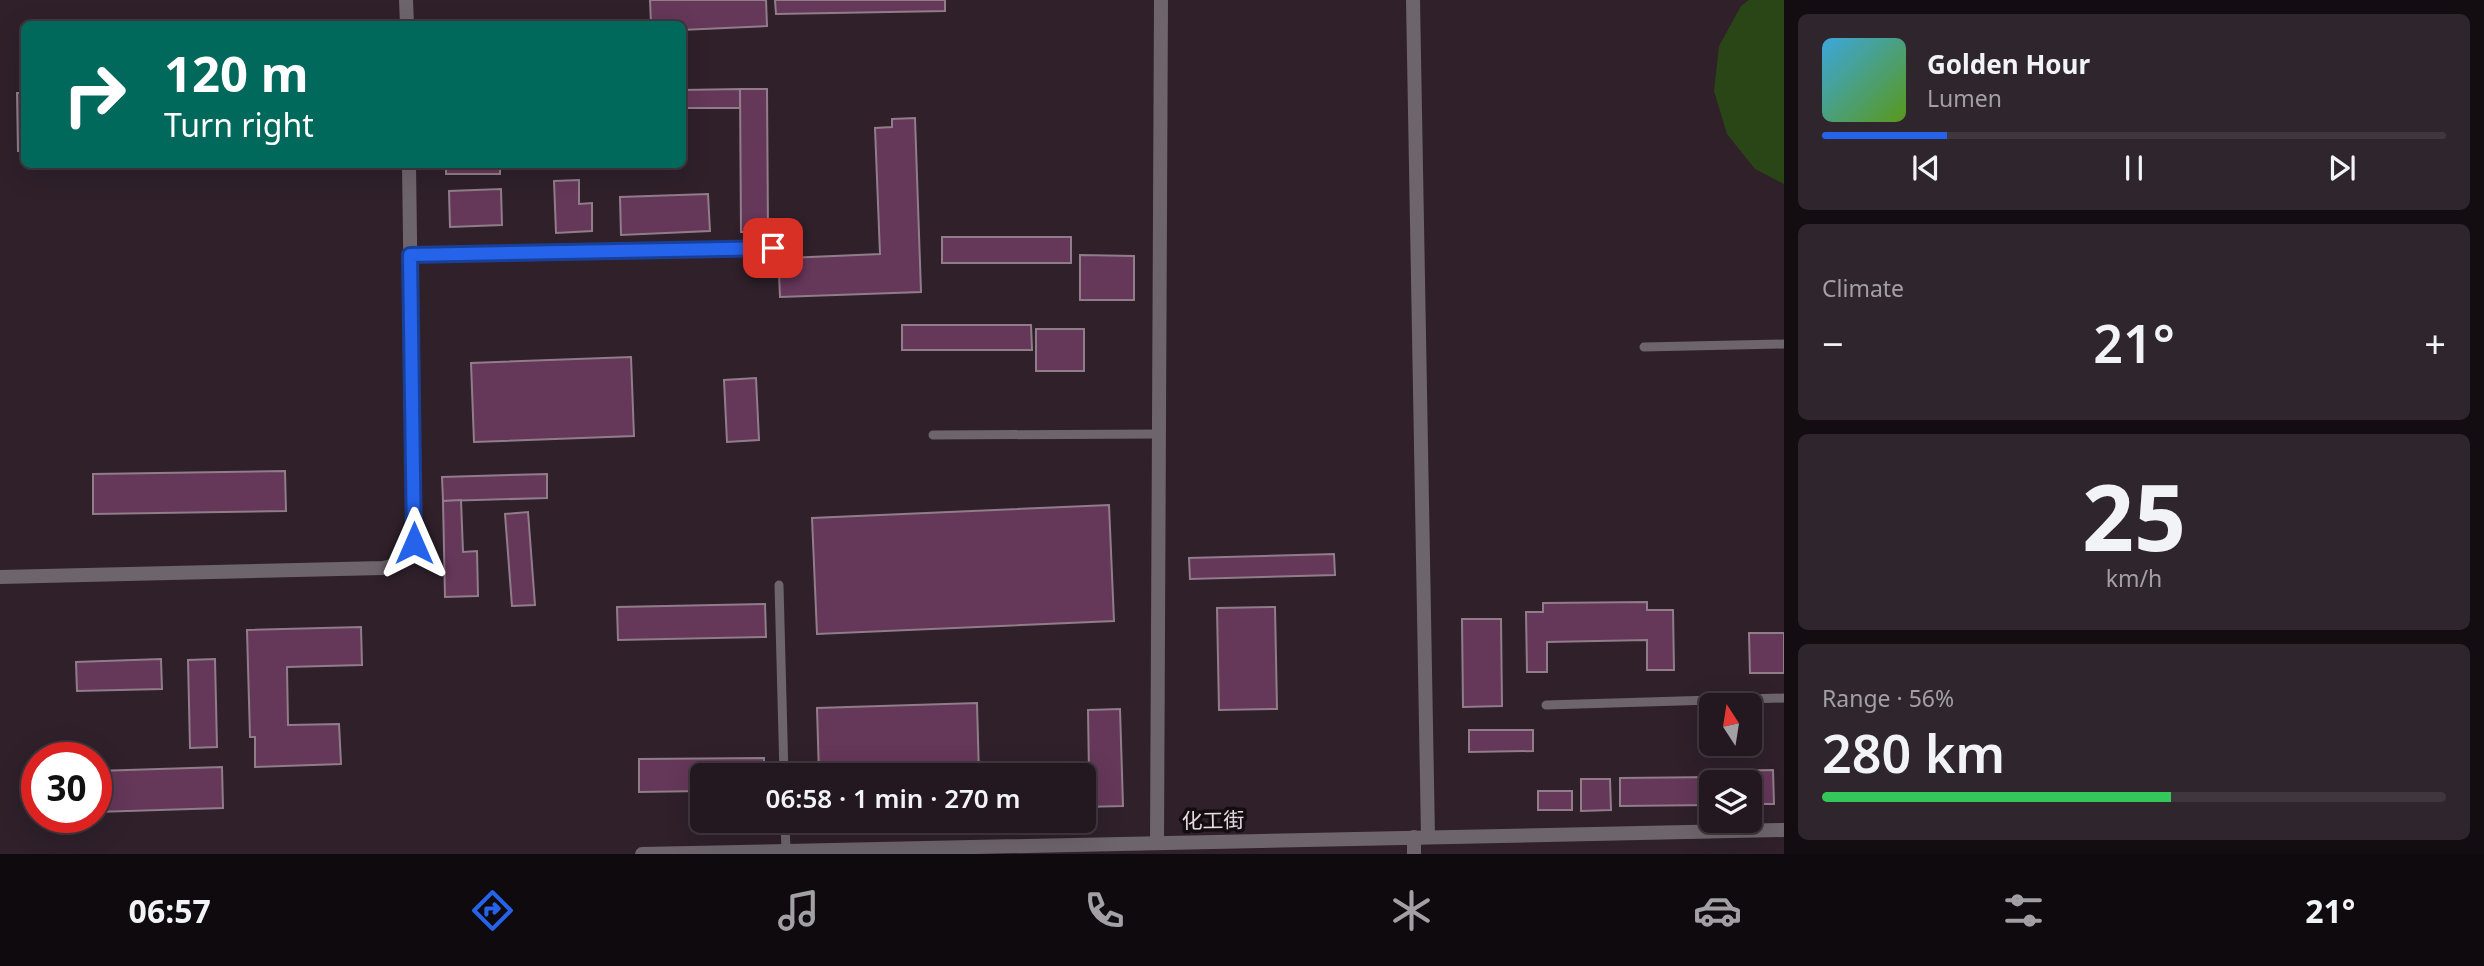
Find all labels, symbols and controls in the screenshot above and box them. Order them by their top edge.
text: 120 m [164,40,309,106]
text: Golden Hour [1927,46,2090,82]
icon: right [49,49,140,140]
text: Lumen [1927,82,2002,114]
text: Turn right [164,103,314,146]
icon: previous [1907,149,1945,187]
icon: pause [2115,149,2153,187]
icon: next [2323,149,2361,187]
pin [743,218,803,278]
icon: arrive [754,229,792,267]
text: Climate [1822,272,1904,304]
text: 21° [2093,307,2175,378]
text: − [1822,317,1844,369]
text: + [2424,317,2446,369]
text: 25 [2082,454,2186,578]
position arrow [377,506,451,580]
text: km/h [2106,562,2162,594]
text: Range · 56% [1822,682,1954,714]
north arrow [1699,693,1762,756]
map controls [1699,693,1762,833]
text: 280 km [1822,717,2005,788]
speed limit sign: 30 [21,742,112,833]
button: layers [1699,770,1762,833]
text: 06:58 · 1 min · 270 m [766,780,1020,816]
street label: 化工街 [1181,805,1245,835]
icon: directions [468,886,517,935]
icon: music [774,886,823,935]
icon: phone [1080,886,1129,935]
icon: climate [1387,886,1436,935]
icon: car [1693,886,1742,935]
icon: filters [1999,886,2048,935]
text: 06:57 [129,889,211,932]
text: 21° [2305,889,2355,932]

